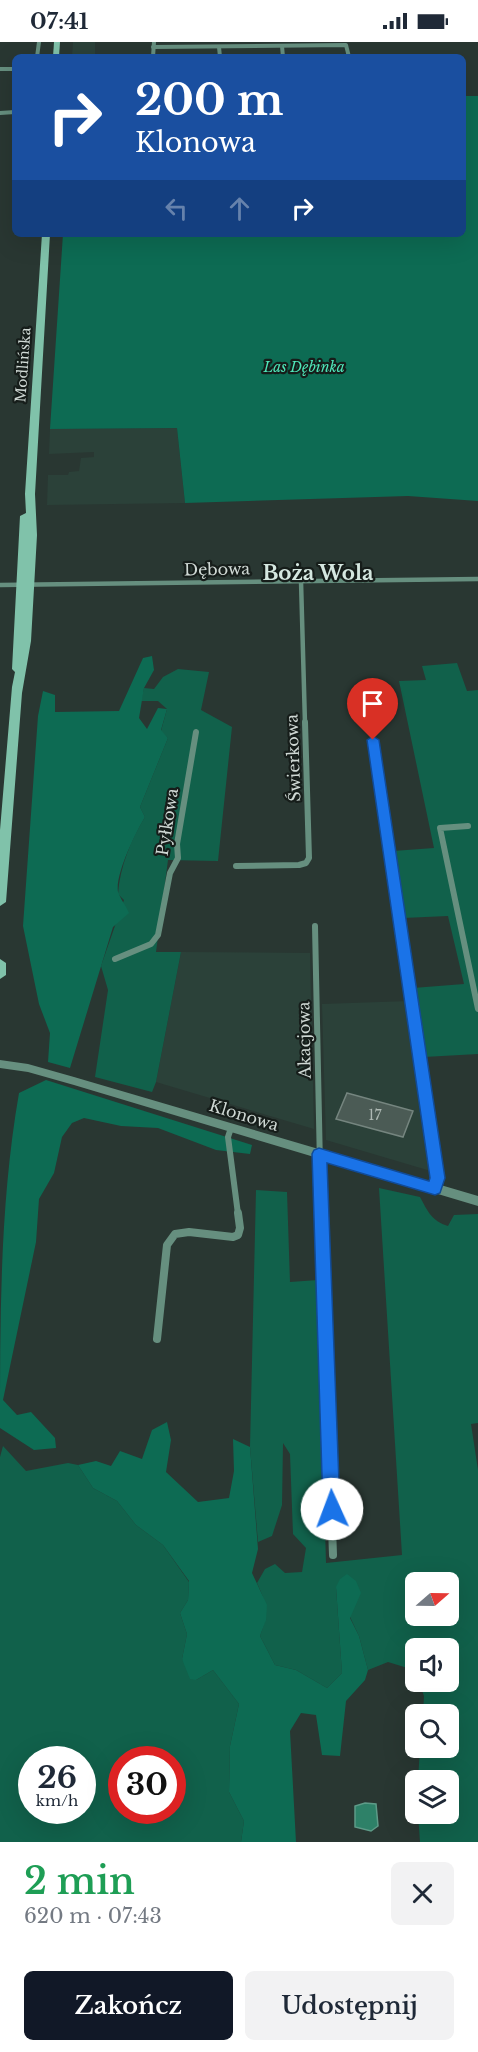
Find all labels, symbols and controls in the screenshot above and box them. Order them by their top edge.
text: 07:41 [30,8,88,35]
text: 200 m [135,74,283,126]
icon: right [36,78,114,156]
text: Klonowa [135,126,256,159]
icon: left [160,192,193,225]
icon: ahead [223,192,256,225]
icon: right [286,192,319,225]
street label: Modlińska [11,327,35,403]
park label: Las Dębinka [262,358,345,376]
street label: Dębowa [184,558,250,580]
district label: Boża Wola [262,561,374,585]
pin [347,678,398,740]
icon: arrive [356,687,389,720]
street label: Świerkowa [281,714,305,802]
street label: Pyłkowa [152,787,182,857]
street label: Akacjowa [293,1001,315,1080]
street label: Klonowa [207,1095,281,1135]
house number: 17 [368,1106,383,1124]
position arrow [300,1477,364,1541]
north arrow [405,1572,459,1626]
map controls [405,1572,459,1824]
button: sound [405,1638,459,1692]
button: search [405,1704,459,1758]
speed limit sign: 30 [108,1746,186,1824]
text: 26 [37,1759,77,1796]
button: layers [405,1770,459,1824]
text: km/h [36,1791,78,1810]
text: 2 min [24,1859,135,1904]
button: close [391,1862,454,1925]
text: 620 m · 07:43 [24,1904,162,1928]
button: Zakończ [24,1971,233,2040]
button: Udostępnij [245,1971,454,2040]

